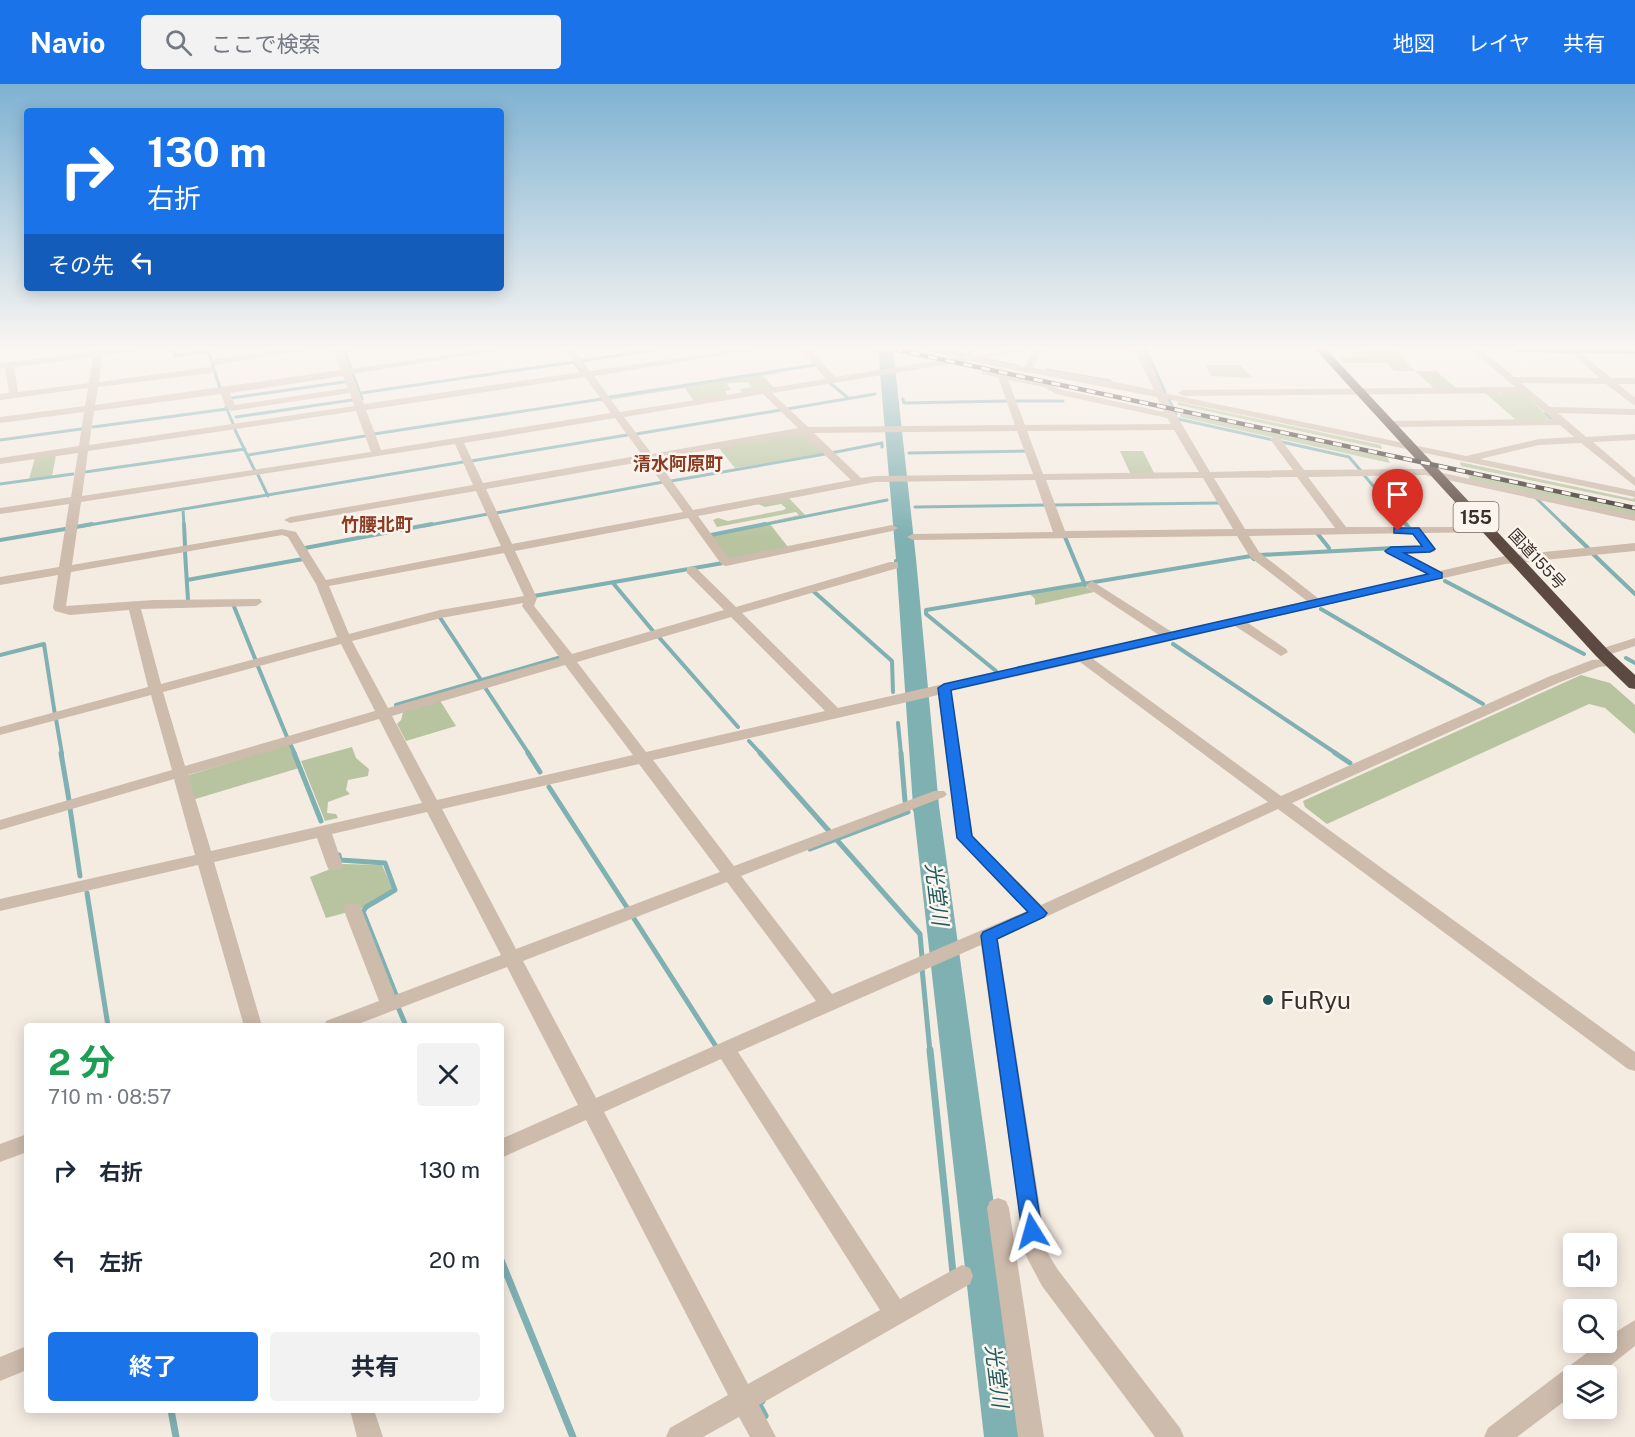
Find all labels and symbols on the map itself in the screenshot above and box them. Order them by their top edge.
district label: 清水阿原町 [633,453,723,474]
pin [1372,469,1423,531]
road number: 155 [1454,502,1498,532]
district label: 竹腰北町 [341,514,413,535]
street label: 国道155号 [1504,525,1570,593]
water label: 光堂川 [921,861,953,929]
place label: FuRyu [1280,986,1351,1014]
marker: FuRyu [1261,993,1275,1007]
position arrow [1000,1199,1064,1263]
water label: 光堂川 [981,1343,1013,1411]

